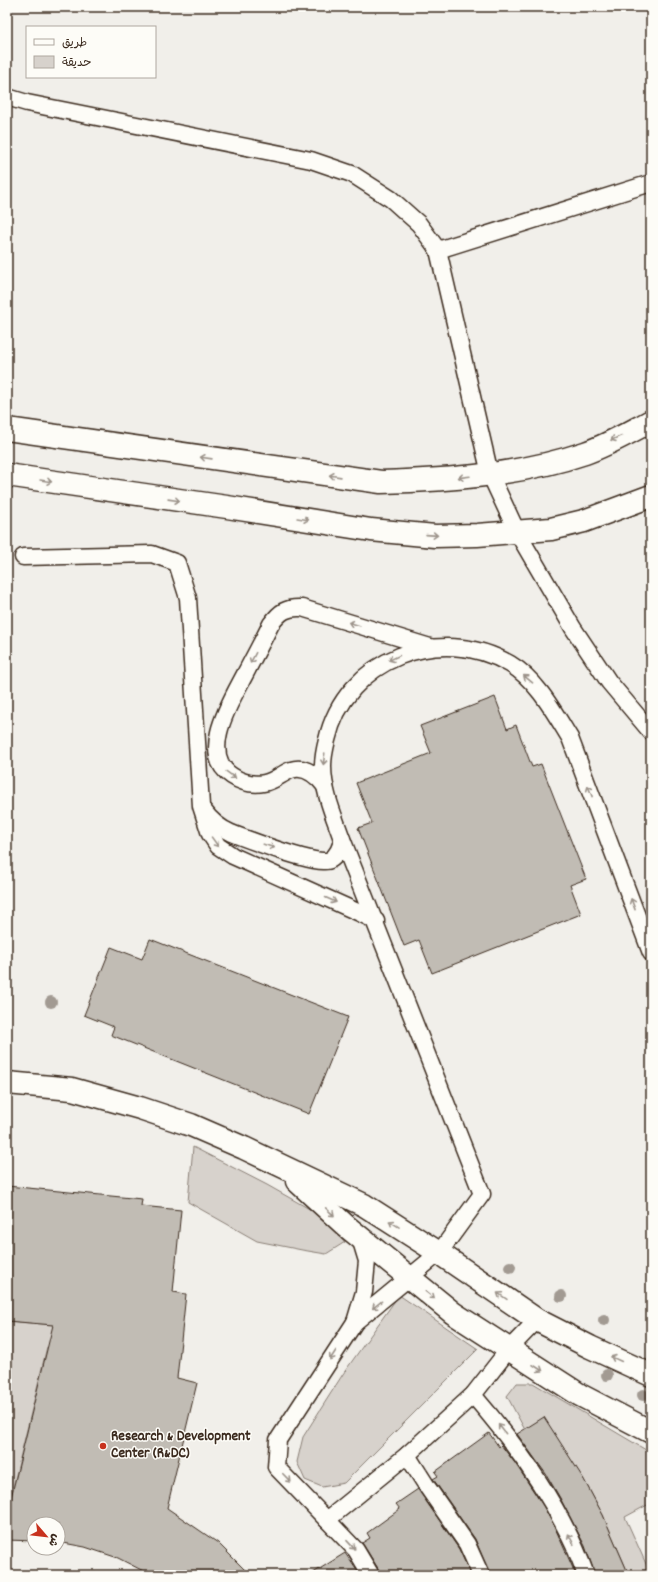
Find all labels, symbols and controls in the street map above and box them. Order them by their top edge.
legend [26,26,156,78]
text: طريق [62,35,87,52]
text: حديقة [62,55,91,72]
one-way arrow [610,435,622,442]
one-way arrow [200,454,213,462]
one-way arrow [329,472,342,480]
one-way arrow [458,473,471,481]
one-way arrow [39,477,52,485]
one-way arrow [167,496,180,503]
one-way arrow [296,515,309,523]
one-way arrow [425,532,438,539]
one-way arrow [348,620,361,627]
one-way arrow [249,652,257,664]
one-way arrow [388,655,400,662]
one-way arrow [523,674,533,683]
one-way arrow [320,753,328,766]
one-way arrow [226,771,237,779]
one-way arrow [586,786,594,798]
one-way arrow [211,836,219,847]
one-way arrow [262,843,275,850]
one-way arrow [324,897,336,904]
one-way arrow [628,898,636,910]
one-way arrow [325,1207,335,1216]
one-way arrow [389,1220,400,1228]
one-way arrow [425,1290,436,1299]
one-way arrow [497,1292,508,1300]
one-way arrow [372,1300,382,1309]
one-way arrow [329,1349,337,1361]
one-way arrow [610,1355,622,1362]
one-way arrow [532,1364,543,1372]
one-way arrow [498,1424,507,1435]
place label: Research & Development Center (R&DC) [111,1426,251,1465]
marker: Research & Development Center (R&DC) [98,1441,108,1451]
one-way arrow [282,1473,292,1483]
north arrow [26,1516,66,1556]
text: ش [43,1531,63,1549]
one-way arrow [567,1533,574,1545]
one-way arrow [347,1540,356,1551]

